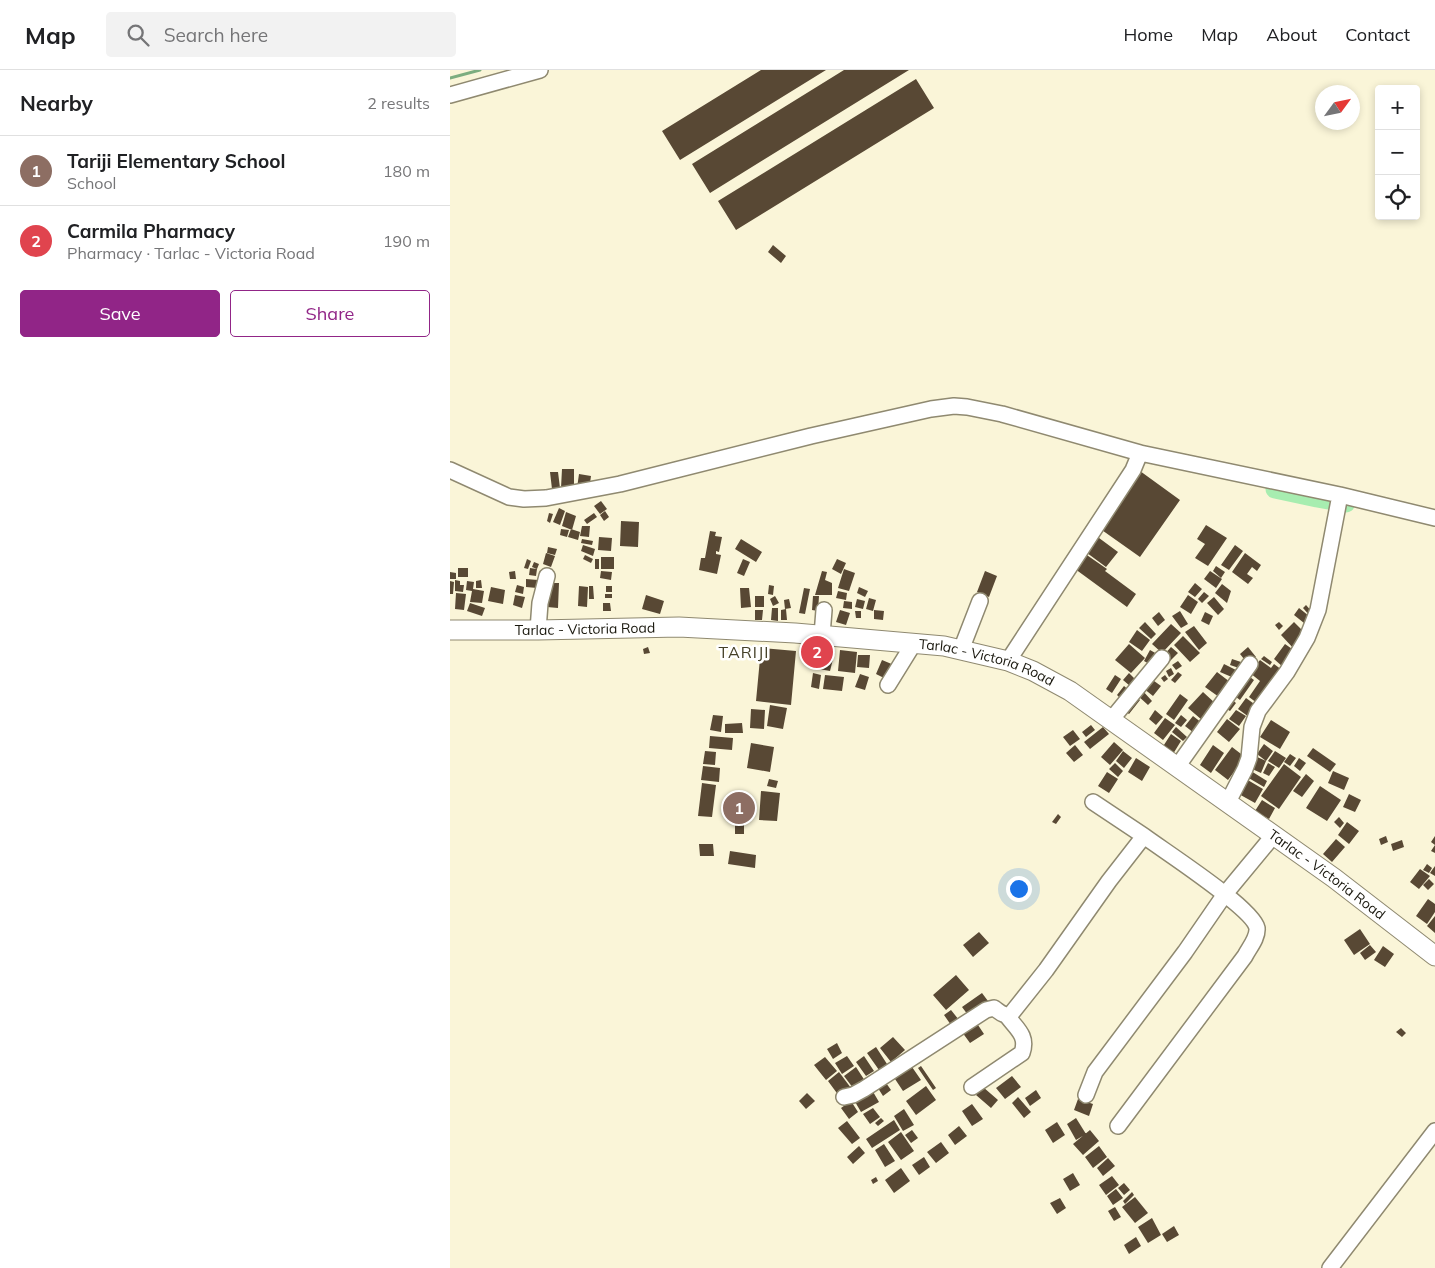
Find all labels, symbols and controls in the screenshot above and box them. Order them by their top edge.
search box [106,12,456,57]
text: Map [25,20,76,50]
icon: search [124,21,152,49]
text: Search here [164,23,268,47]
text: Home [1123,23,1173,46]
text: Map [1201,23,1238,46]
text: About [1266,23,1317,46]
text: Contact [1345,23,1410,46]
north arrow [1315,85,1360,130]
map controls [1375,85,1420,220]
button: + [1375,85,1420,130]
text: Nearby [20,90,93,116]
text: 2 results [367,93,430,113]
button: − [1375,130,1420,175]
text: Tariji Elementary School [67,149,286,173]
text: 1 [31,161,41,181]
text: 180 m [383,161,430,181]
text: School [67,173,116,193]
button: locate [1375,175,1420,220]
text: Carmila Pharmacy [67,219,235,243]
text: 2 [31,231,41,251]
text: 190 m [383,231,430,251]
text: Pharmacy · Tarlac - Victoria Road [67,243,315,263]
button: Save [20,290,220,337]
button: Share [230,290,430,337]
street label: Tarlac - Victoria Road [515,619,655,639]
pin: 2 [801,633,833,671]
street label: Tarlac - Victoria Road [918,635,1057,690]
district label: TARIJI [719,642,769,662]
pin: 1 [723,789,755,827]
street label: Tarlac - Victoria Road [1265,825,1389,923]
your location [1006,876,1032,902]

